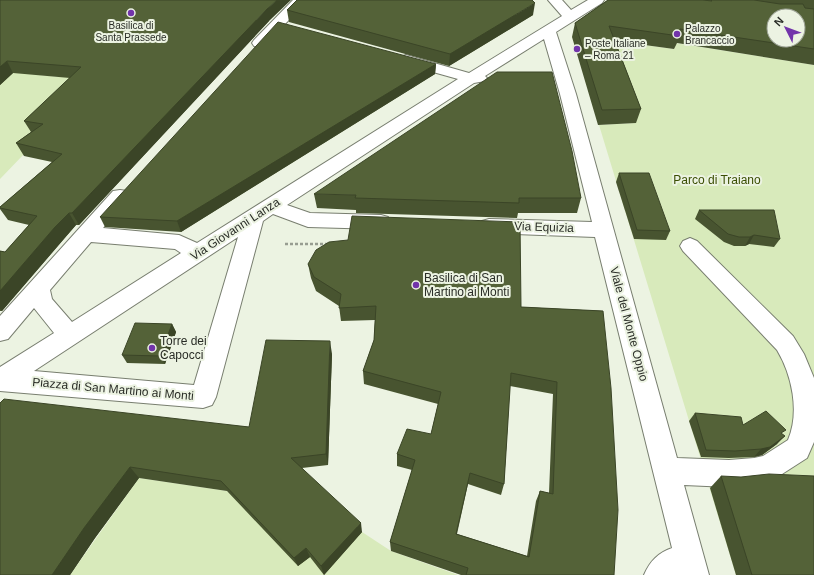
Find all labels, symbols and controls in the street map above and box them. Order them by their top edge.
marker: Basilica di Santa Prassede [126,8,136,18]
north arrow [766,8,806,48]
text: N [771,14,786,28]
place label: Basilica di Santa Prassede [95,20,167,43]
place label: Palazzo Brancaccio [685,23,735,46]
marker: Palazzo Brancaccio [672,29,682,39]
place label: Poste Italiane – Roma 21 [585,38,646,61]
marker: Poste Italiane – Roma 21 [572,44,582,54]
park label: Parco di Traiano [673,173,761,187]
street label: Via Giovanni Lanza [188,195,283,263]
street label: Via Equizia [514,219,574,235]
street label: Viale del Monte Oppio [607,265,651,383]
place label: Basilica di San Martino ai Monti [424,271,509,299]
marker: Basilica di San Martino ai Monti [411,280,421,290]
place label: Torre dei Capocci [160,334,207,362]
marker: Torre dei Capocci [147,343,157,353]
street label: Piazza di San Martino ai Monti [32,375,194,403]

